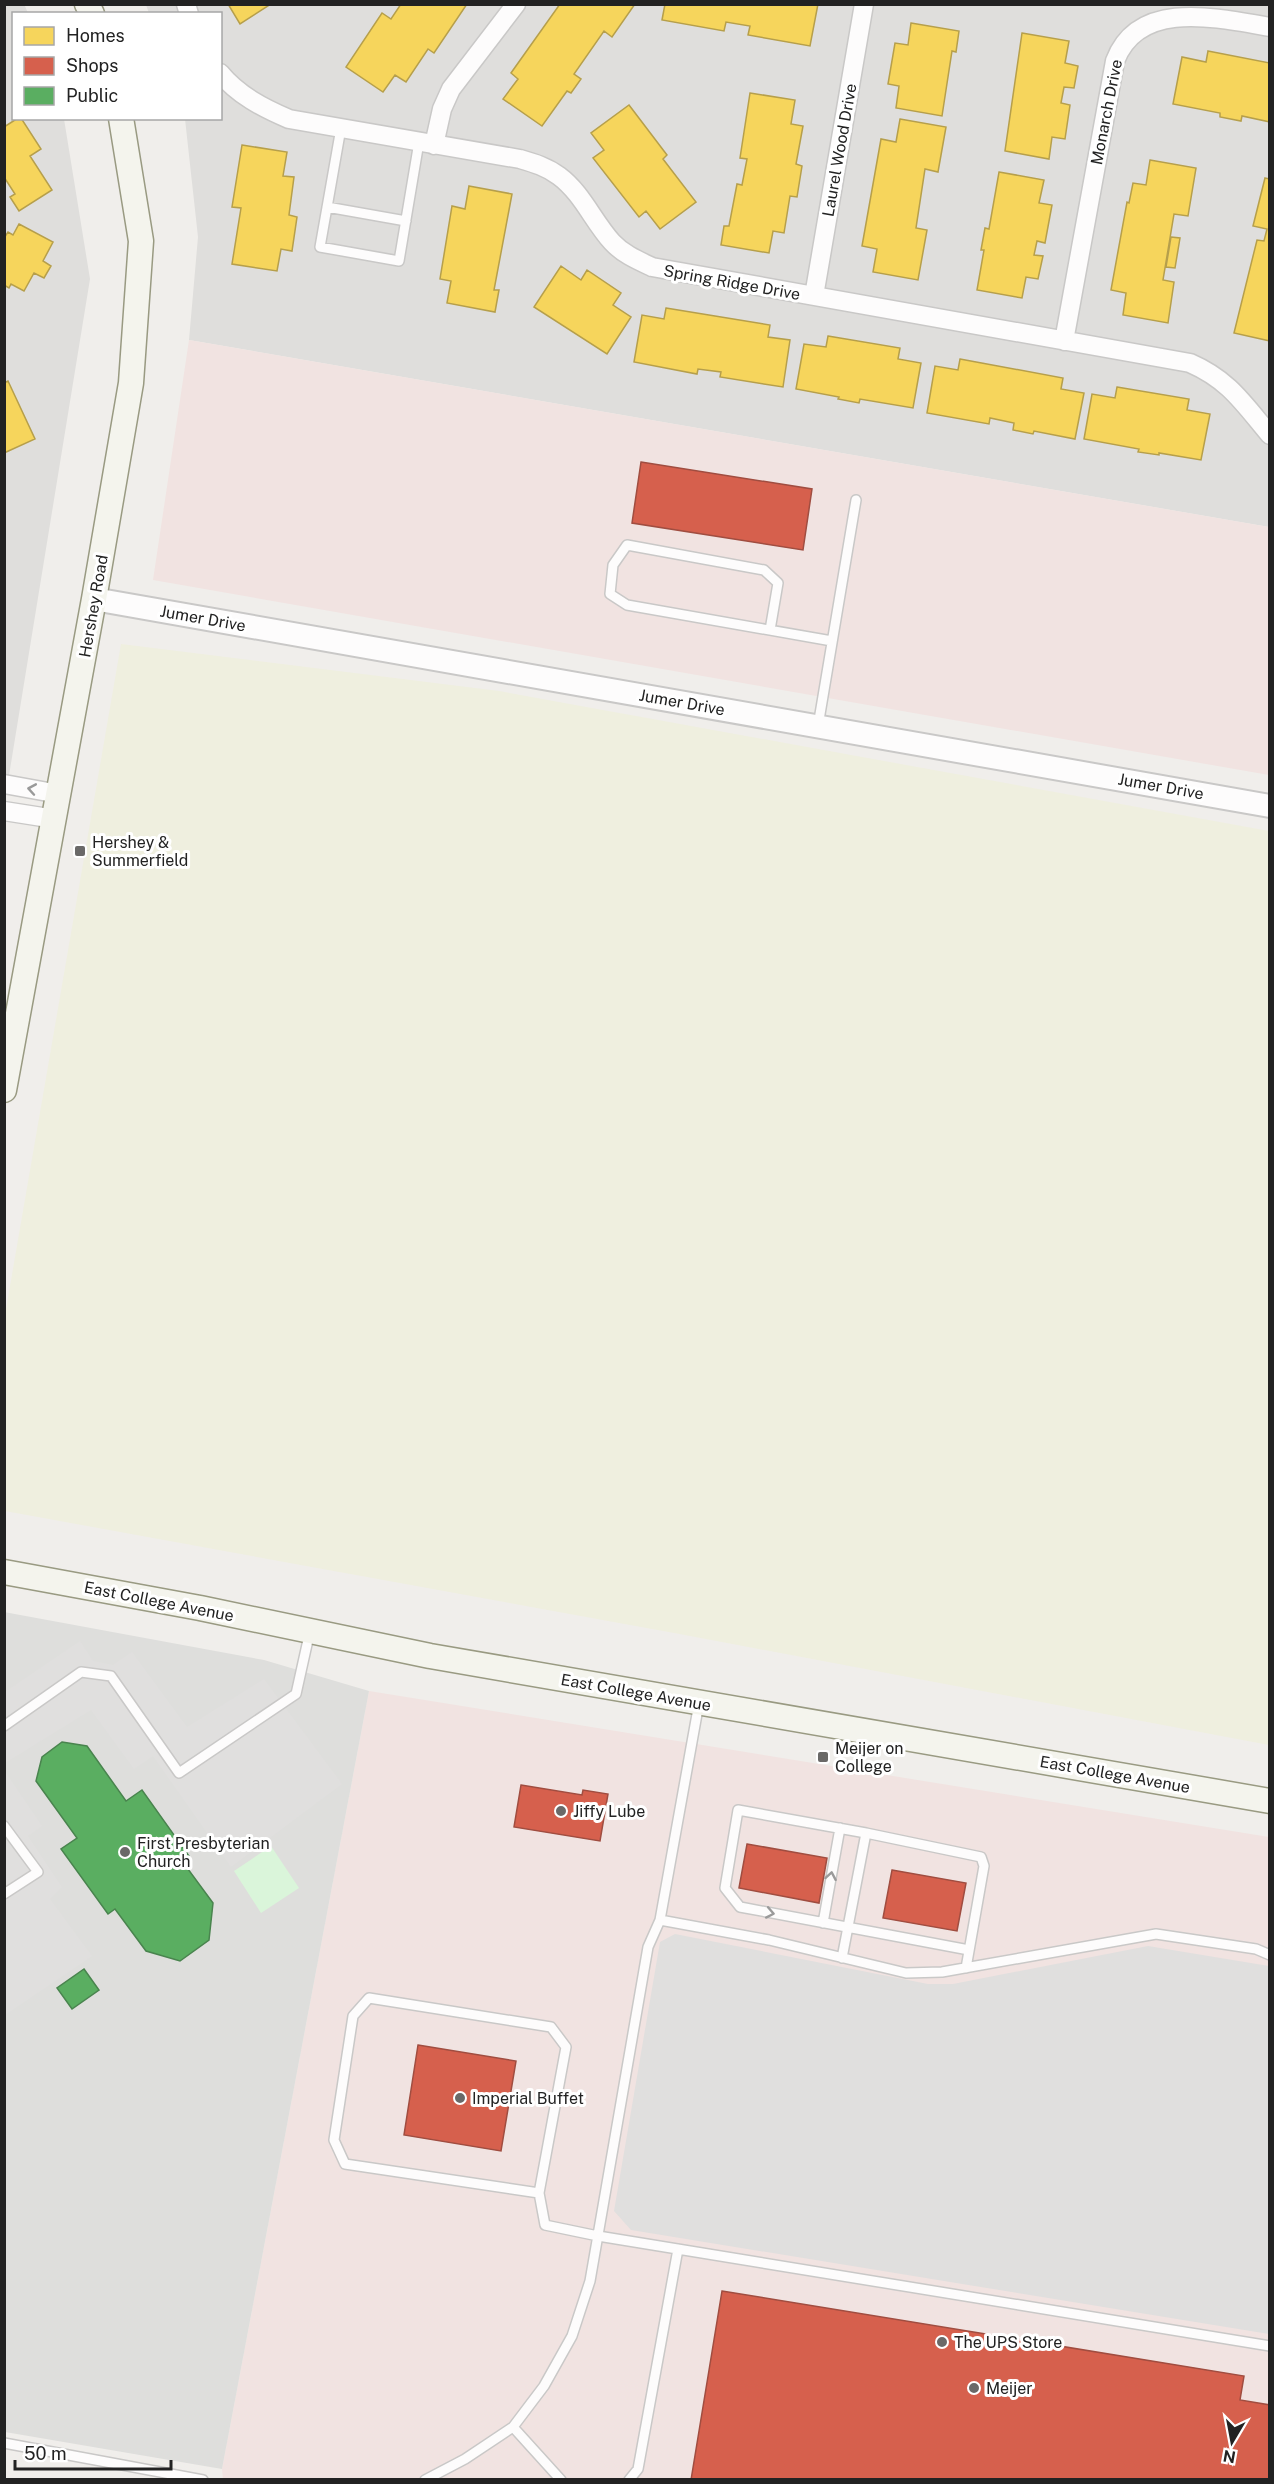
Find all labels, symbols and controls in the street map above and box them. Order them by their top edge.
legend [12,12,222,120]
text: Homes [66,25,125,46]
text: Shops [66,55,118,76]
street label: Monarch Drive [1087,58,1126,167]
street label: Laurel Wood Drive [818,82,861,218]
text: Public [66,85,118,106]
street label: Spring Ridge Drive [662,261,802,304]
street label: Hershey Road [75,553,112,659]
street label: Jumer Drive [158,602,247,635]
street label: Jumer Drive [637,686,726,719]
street label: Jumer Drive [1116,770,1205,803]
one-way arrow [27,783,37,796]
place label: Hershey & Summerfield [92,833,188,870]
marker: Hershey & Summerfield [73,844,87,858]
street label: East College Avenue [82,1578,235,1625]
street label: East College Avenue [559,1670,713,1715]
place label: Meijer on College [835,1739,904,1776]
marker: Meijer on College [816,1750,830,1764]
street label: East College Avenue [1038,1752,1192,1797]
place label: Jiffy Lube [573,1802,645,1821]
marker: Jiffy Lube [554,1804,568,1818]
place label: First Presbyterian Church [137,1834,270,1871]
marker: First Presbyterian Church [118,1845,132,1859]
one-way arrow [825,1871,837,1880]
one-way arrow [765,1906,775,1919]
place label: Imperial Buffet [472,2089,584,2108]
marker: Imperial Buffet [453,2091,467,2105]
place label: The UPS Store [954,2333,1062,2352]
marker: The UPS Store [935,2335,949,2349]
place label: Meijer [986,2379,1033,2398]
marker: Meijer [967,2381,981,2395]
north arrow [1202,2412,1262,2472]
scale bar [15,2433,171,2471]
text: 50 m [24,2443,67,2464]
text: N [1222,2446,1237,2467]

